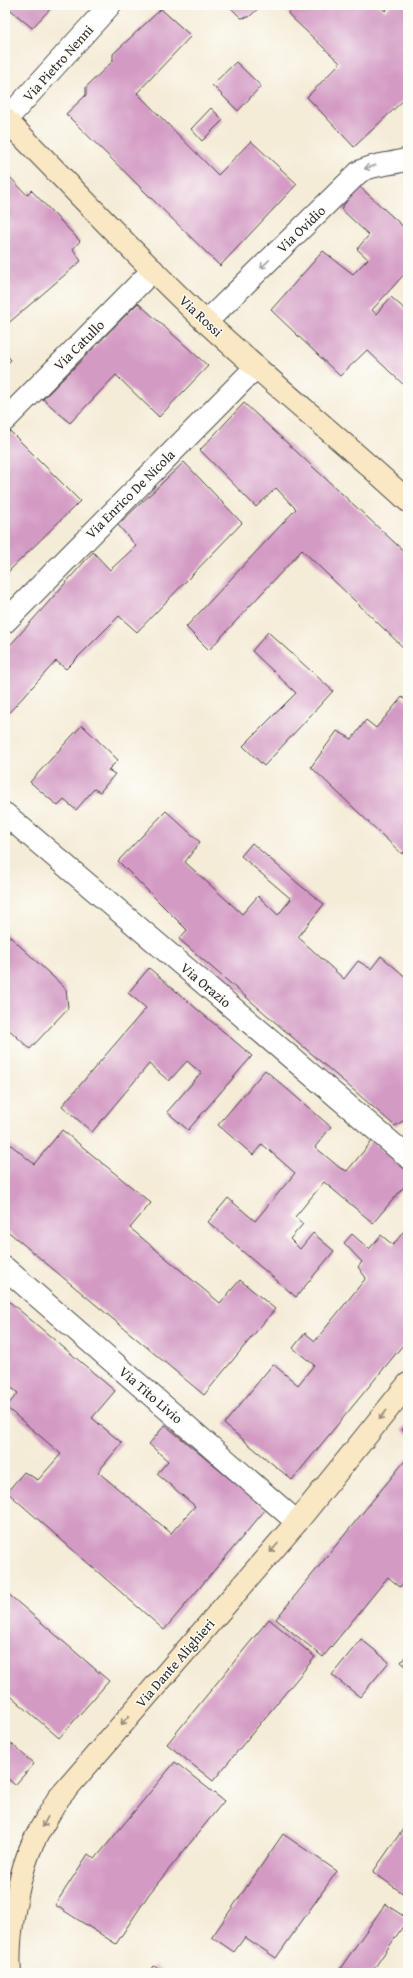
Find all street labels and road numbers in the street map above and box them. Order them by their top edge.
street label: Via Pietro Nenni [18,20,98,106]
street label: Via Ovidio [272,201,330,257]
street label: Via Rossi [175,291,227,341]
street label: Via Catullo [49,315,109,375]
street label: Via Enrico De Nicola [81,445,179,543]
street label: Via Orazio [176,958,236,1012]
street label: Via Tito Livio [115,1362,187,1428]
street label: Via Dante Alighieri [131,1614,219,1712]

